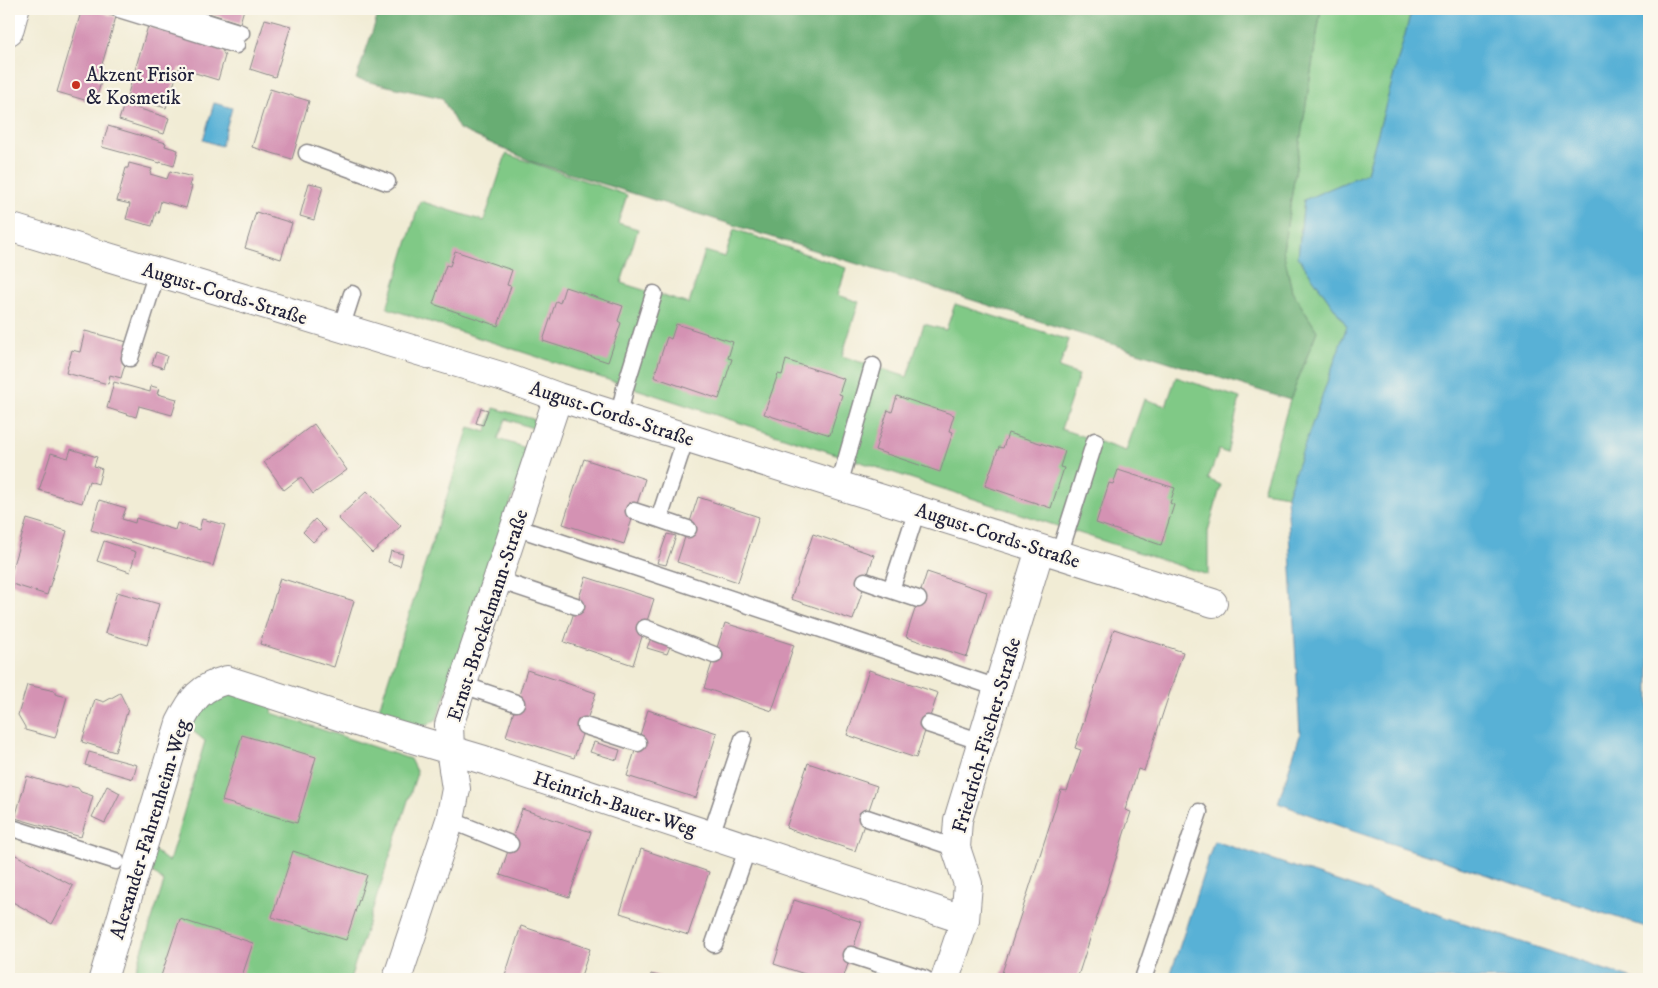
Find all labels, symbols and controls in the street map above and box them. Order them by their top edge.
place label: Akzent Frisör & Kosmetik [86,63,195,111]
marker: Akzent Frisör & Kosmetik [70,79,82,91]
street label: August-Cords-Straße [139,257,310,331]
street label: August-Cords-Straße [526,376,697,453]
street label: August-Cords-Straße [912,498,1083,575]
street label: Ernst-Brockelmann-Straße [442,506,535,725]
street label: Friedrich-Fischer-Straße [948,635,1027,836]
street label: Alexander-Fahrenheim-Weg [105,716,196,942]
street label: Heinrich-Bauer-Weg [530,766,700,843]

